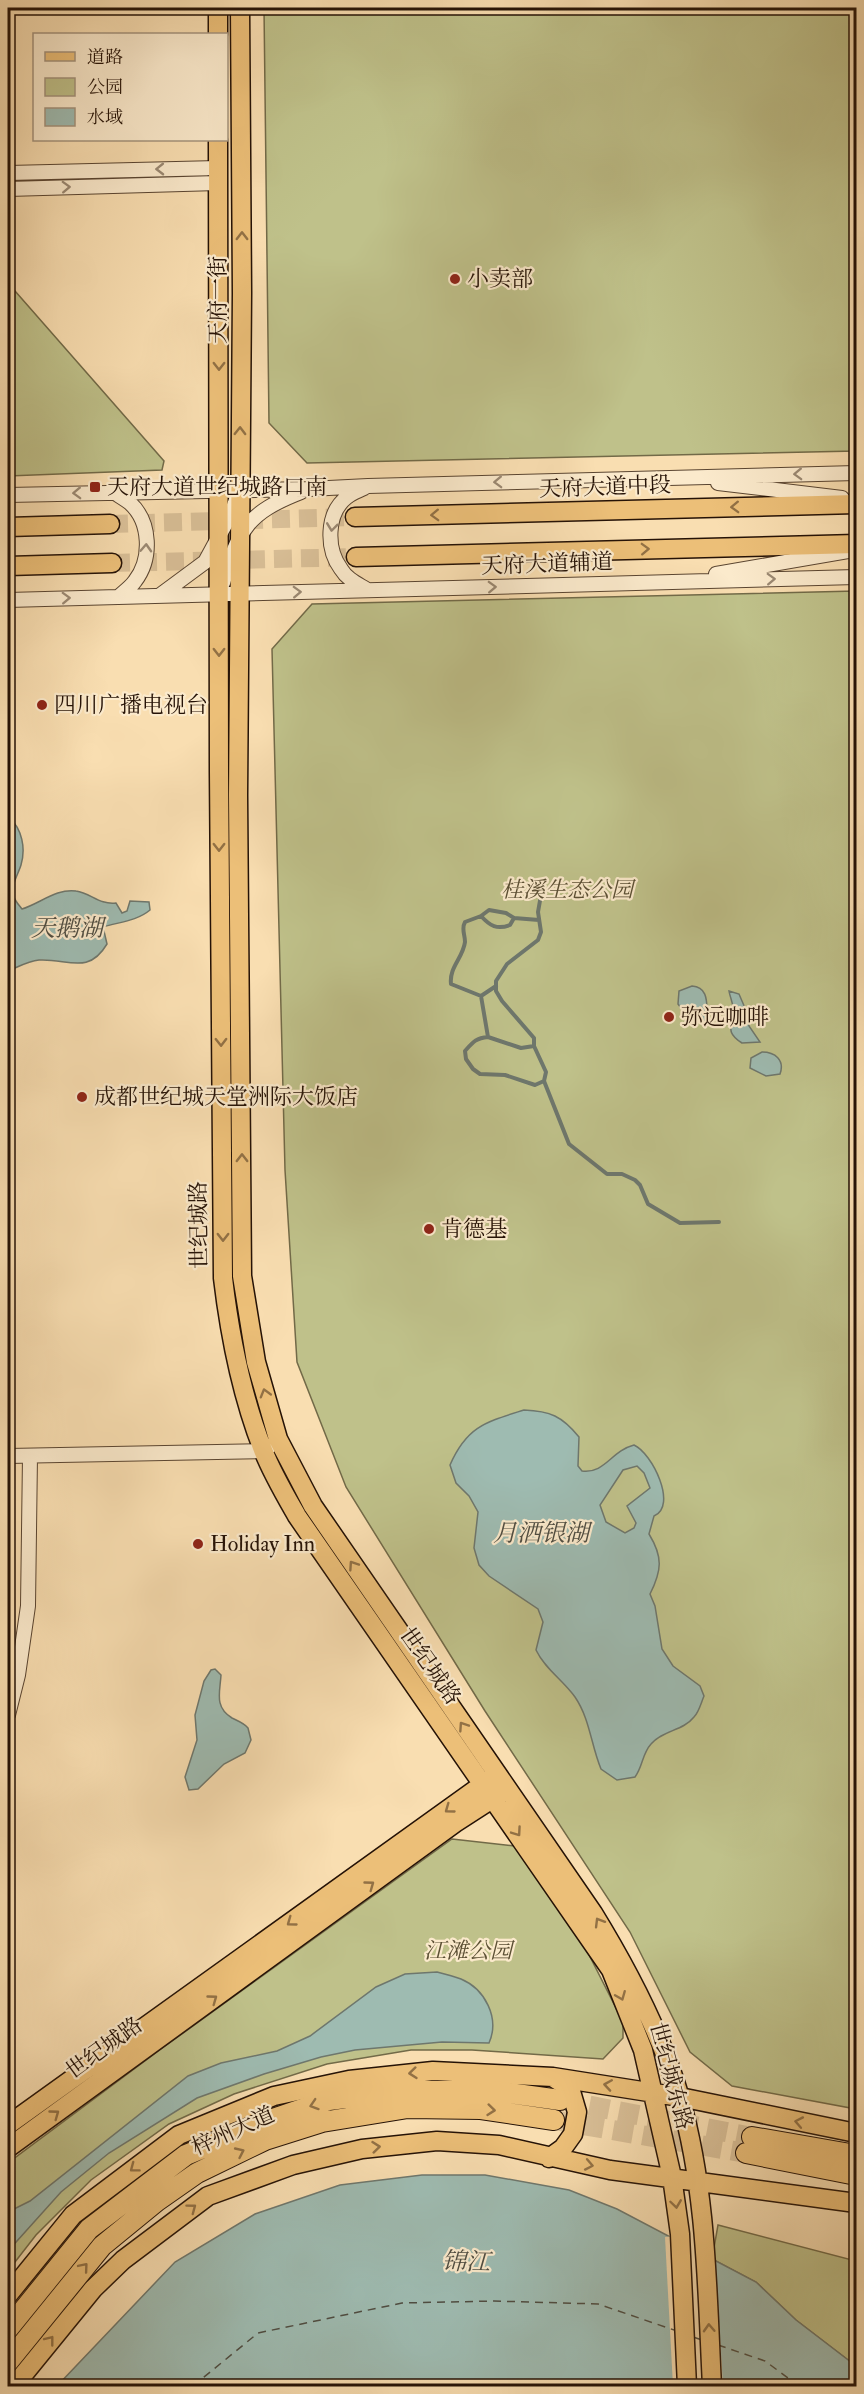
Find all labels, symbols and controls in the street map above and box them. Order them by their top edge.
legend [33,33,228,141]
text: 道路 [87,46,123,69]
text: 公园 [87,76,123,99]
text: 水域 [87,106,123,129]
one-way arrow [155,163,164,175]
one-way arrow [61,181,70,194]
one-way arrow [236,231,248,240]
street label: 天府一街 [204,256,232,344]
place label: 小卖部 [467,265,533,293]
marker: 小卖部 [448,272,462,286]
one-way arrow [213,361,225,370]
one-way arrow [234,426,247,435]
one-way arrow [794,468,803,480]
street label: 天府大道中段 [539,471,671,503]
place label: 天府大道世纪城路口南 [107,473,327,501]
one-way arrow [494,476,503,488]
marker: 天府大道世纪城路口南 [88,480,102,494]
one-way arrow [72,487,81,500]
one-way arrow [731,501,740,514]
one-way arrow [431,509,440,522]
one-way arrow [327,522,339,531]
one-way arrow [641,543,650,556]
one-way arrow [139,544,152,553]
street label: 天府大道辅道 [481,548,613,580]
one-way arrow [767,573,776,586]
one-way arrow [488,580,497,593]
one-way arrow [293,586,302,598]
one-way arrow [61,592,70,604]
one-way arrow [213,648,225,657]
place label: 四川广播电视台 [54,691,208,719]
marker: 四川广播电视台 [35,698,49,712]
one-way arrow [213,843,226,852]
park label: 桂溪生态公园 [501,876,636,904]
water label: 天鹅湖 [31,913,107,944]
place label: 弥远咖啡 [681,1003,769,1031]
marker: 弥远咖啡 [662,1010,676,1024]
one-way arrow [215,1038,227,1047]
place label: 成都世纪城天堂洲际大饭店 [94,1083,358,1111]
marker: 成都世纪城天堂洲际大饭店 [75,1090,89,1104]
one-way arrow [236,1154,248,1163]
street label: 世纪城路 [184,1181,214,1269]
place label: 肯德基 [441,1215,507,1243]
marker: 肯德基 [422,1222,436,1236]
one-way arrow [217,1233,229,1242]
one-way arrow [260,1388,272,1399]
water label: 月洒银湖 [493,1518,593,1549]
place label: Holiday Inn [210,1530,315,1558]
marker: Holiday Inn [191,1537,205,1551]
one-way arrow [349,1561,360,1572]
street label: 世纪城路 [393,1622,467,1710]
one-way arrow [459,1722,470,1733]
one-way arrow [445,1801,456,1812]
one-way arrow [510,1825,521,1836]
one-way arrow [364,1881,375,1892]
one-way arrow [286,1915,297,1926]
one-way arrow [595,1918,606,1928]
park label: 江滩公园 [424,1937,515,1965]
one-way arrow [614,1990,626,2001]
one-way arrow [206,1996,217,2007]
street label: 世纪城路 [60,2011,148,2085]
street label: 世纪城东路 [643,2019,699,2133]
one-way arrow [409,2066,418,2079]
one-way arrow [603,2080,612,2092]
one-way arrow [309,2098,320,2111]
street label: 梓州大道 [187,2100,279,2162]
one-way arrow [486,2104,495,2116]
one-way arrow [48,2110,59,2121]
one-way arrow [794,2116,804,2129]
one-way arrow [371,2141,380,2154]
one-way arrow [233,2148,244,2160]
one-way arrow [584,2158,594,2171]
one-way arrow [130,2161,141,2172]
one-way arrow [669,2200,681,2209]
one-way arrow [186,2205,197,2216]
water label: 锦江 [441,2246,494,2278]
one-way arrow [77,2263,88,2274]
one-way arrow [703,2324,716,2333]
one-way arrow [42,2336,53,2347]

